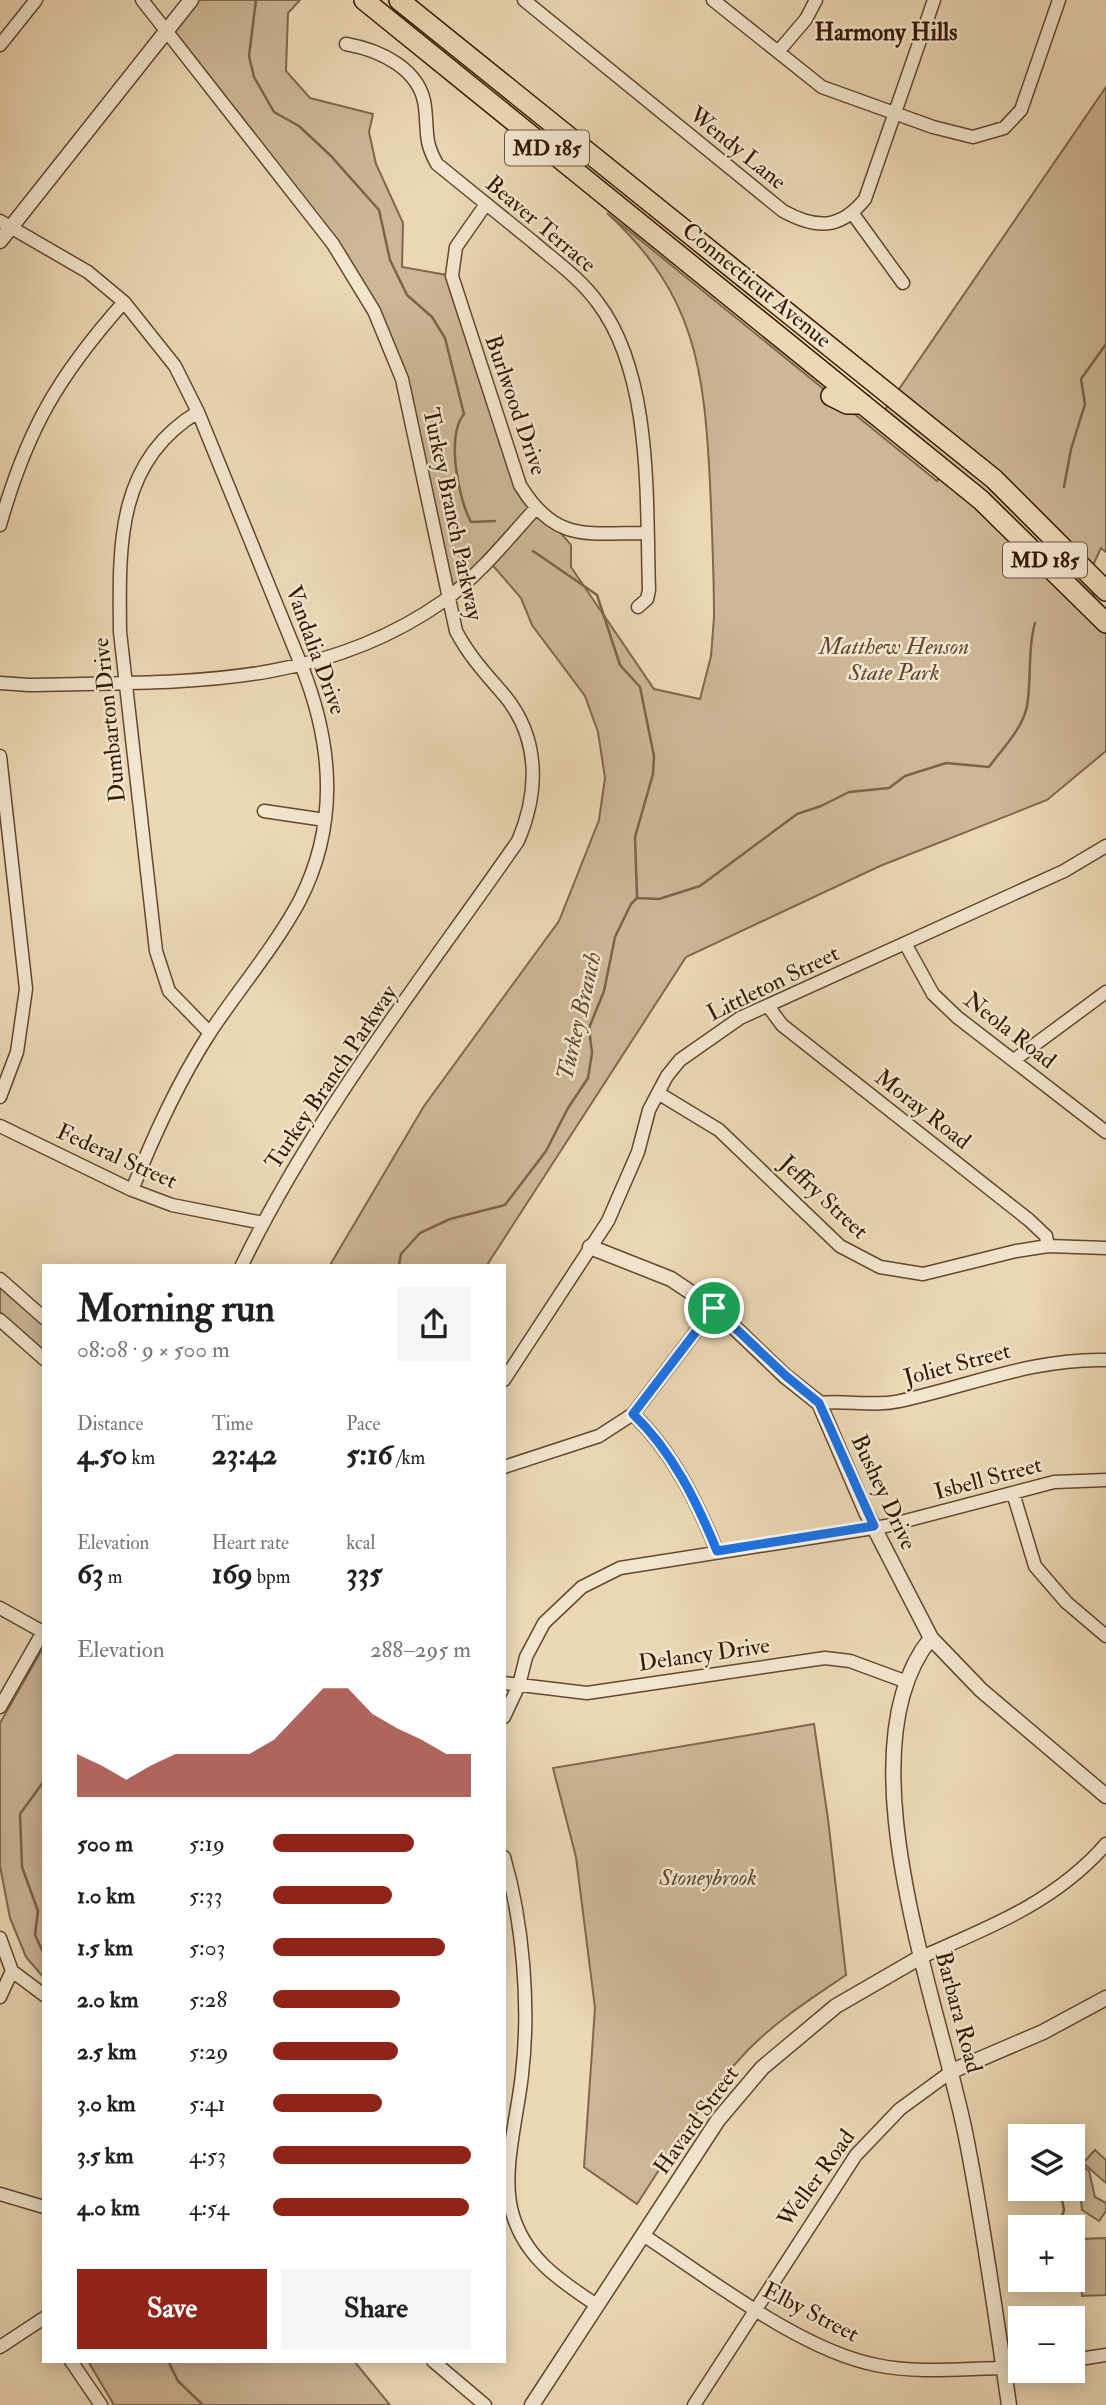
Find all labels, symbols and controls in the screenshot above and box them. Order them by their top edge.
district label: Harmony Hills [815,17,957,48]
street label: Wendy Lane [683,99,793,196]
road number: MD 185 [505,130,589,166]
street label: Beaver Terrace [480,169,603,279]
street label: Connecticut Avenue [676,216,838,354]
street label: Burlwood Drive [478,331,554,479]
street label: Turkey Branch Parkway [416,405,490,624]
road number: MD 185 [1003,542,1087,578]
street label: Vandalia Drive [279,581,353,719]
park label: Matthew Henson State Park [817,632,969,687]
street label: Dumbarton Drive [86,636,132,804]
street label: Littleton Street [702,939,844,1027]
water label: Turkey Branch [549,949,609,1083]
street label: Turkey Branch Parkway [258,978,404,1175]
street label: Neola Road [958,985,1062,1075]
street label: Moray Road [869,1063,977,1155]
street label: Federal Street [52,1117,182,1195]
street label: Jeffry Street [773,1148,874,1245]
pin [684,1278,744,1338]
text: Morning run [77,1285,275,1333]
button: share [397,1287,471,1361]
icon: arrive [695,1289,733,1327]
text: 08:08 · 9 × 500 m [77,1335,230,1364]
street label: Joliet Street [900,1336,1013,1392]
text: Distance [77,1412,143,1436]
text: Time [212,1412,253,1436]
text: Pace [346,1412,380,1436]
street label: Bushey Drive [845,1430,924,1555]
text: 4.50 [77,1436,127,1473]
text: 23:42 [212,1436,277,1473]
text: 5:16 [346,1436,393,1473]
text: km [127,1446,155,1470]
text: /km [393,1446,425,1470]
street label: Isbell Street [931,1450,1045,1506]
text: Elevation [77,1531,149,1555]
text: Heart rate [212,1531,289,1555]
text: kcal [346,1531,375,1555]
text: 63 [77,1555,104,1592]
text: 169 [212,1555,253,1592]
text: 335 [346,1555,383,1592]
text: m [104,1565,122,1589]
text: bpm [253,1565,290,1589]
street label: Delancy Drive [636,1630,772,1678]
text: Elevation [77,1635,165,1664]
text: 288–295 m [370,1635,471,1664]
text: 500 m [77,1829,133,1858]
text: 5:19 [189,1829,225,1858]
park label: Stoneybrook [658,1863,757,1892]
text: 1.0 km [77,1881,135,1910]
text: 5:33 [189,1881,222,1910]
text: 1.5 km [77,1933,133,1962]
text: 5:03 [189,1933,225,1962]
street label: Barbara Road [929,1948,989,2076]
text: 2.0 km [77,1985,139,2014]
text: 5:28 [189,1985,227,2014]
text: 2.5 km [77,2037,137,2066]
text: 5:29 [189,2037,228,2066]
street label: Havard Street [647,2060,745,2180]
text: 3.0 km [77,2089,136,2118]
text: 5:41 [189,2089,225,2118]
street label: Weller Road [770,2123,861,2233]
map controls [1008,2124,1085,2383]
button: layers [1008,2124,1085,2201]
text: 3.5 km [77,2141,134,2170]
text: 4:53 [189,2141,226,2170]
text: 4.0 km [77,2193,140,2222]
text: 4:54 [189,2193,229,2222]
button: + [1008,2215,1085,2292]
button: Save [77,2269,267,2349]
button: Share [281,2269,471,2349]
street label: Elby Street [758,2275,864,2349]
button: − [1008,2306,1085,2383]

